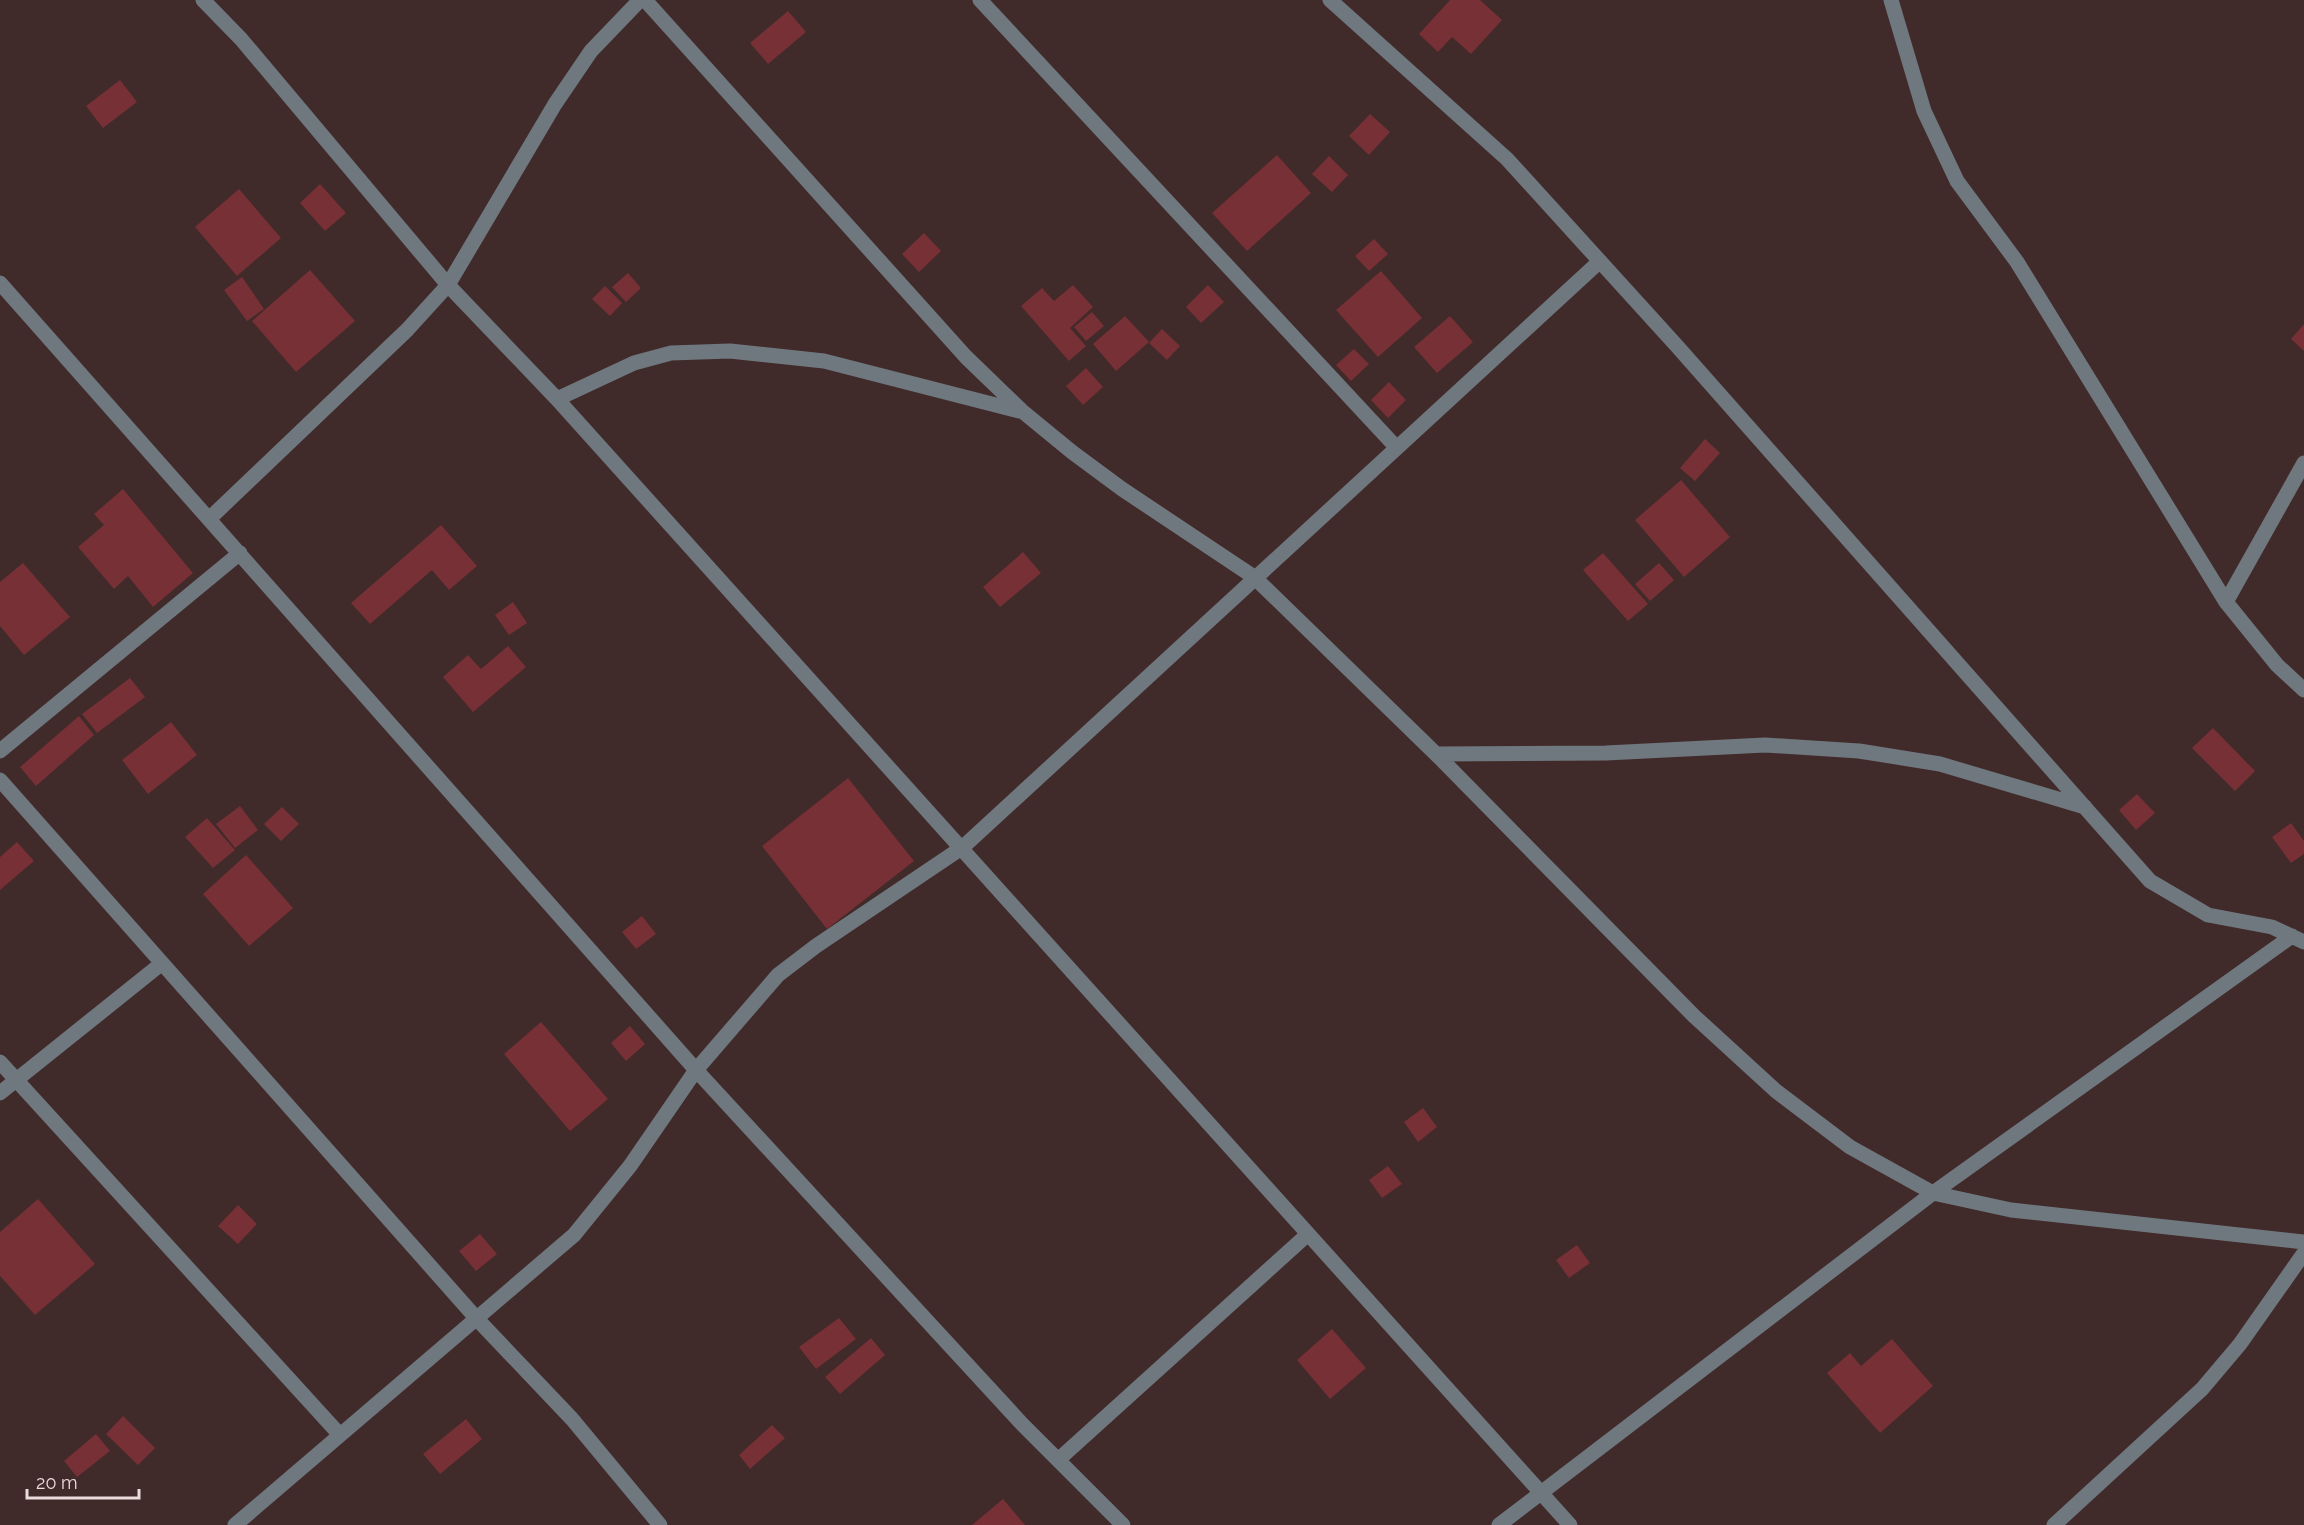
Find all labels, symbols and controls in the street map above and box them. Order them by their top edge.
scale bar [27,1462,140,1500]
text: 20 m [36,1472,78,1493]

